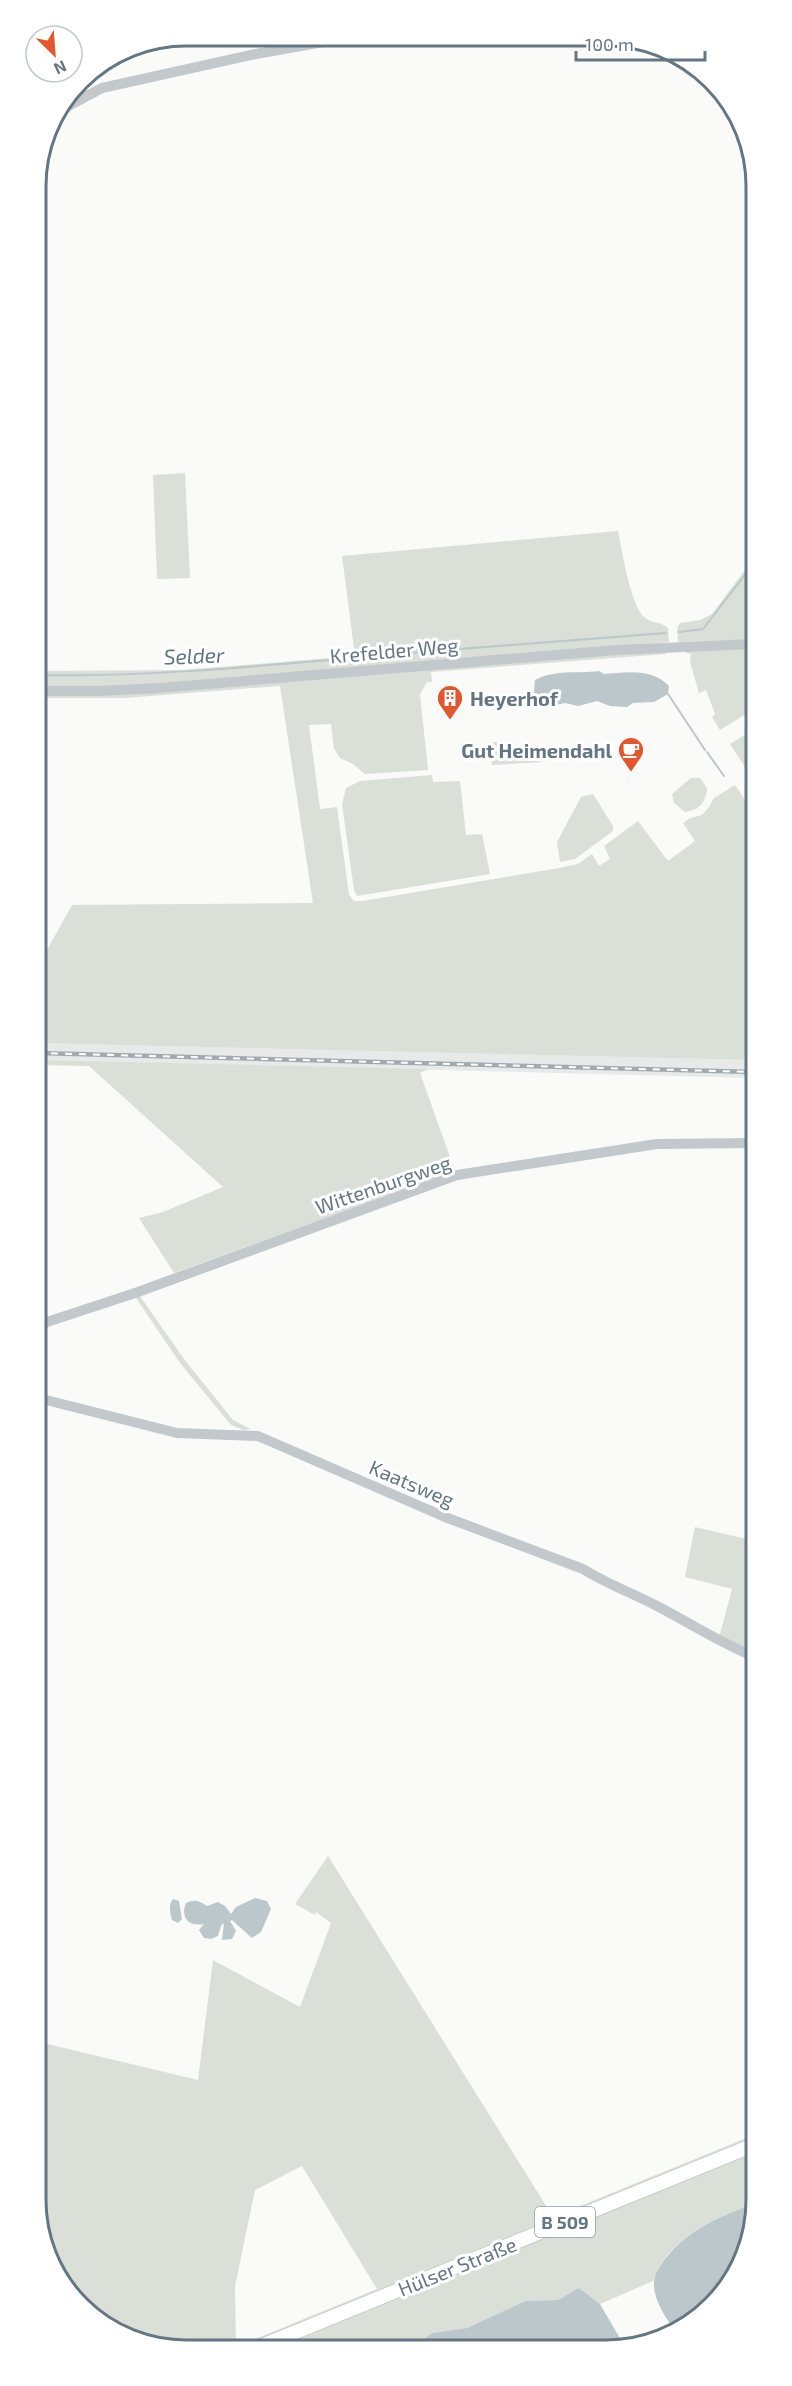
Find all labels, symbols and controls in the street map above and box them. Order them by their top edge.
north arrow [24,24,84,84]
scale bar [576,24,705,62]
text: 100 m [585,33,634,55]
text: N [51,57,70,79]
street label: Krefelder Weg [329,632,459,668]
water label: Selder [163,641,225,669]
building icon: Heyerhof [435,683,465,721]
place label: Heyerhof [470,686,559,711]
cafe icon: Gut Heimendahl [616,735,646,773]
place label: Gut Heimendahl [461,738,612,762]
street label: Wittenburgweg [312,1150,454,1218]
street label: Kaatsweg [366,1454,458,1512]
road number: B 509 [535,2207,595,2237]
street label: Hülser Straße [394,2231,520,2301]

